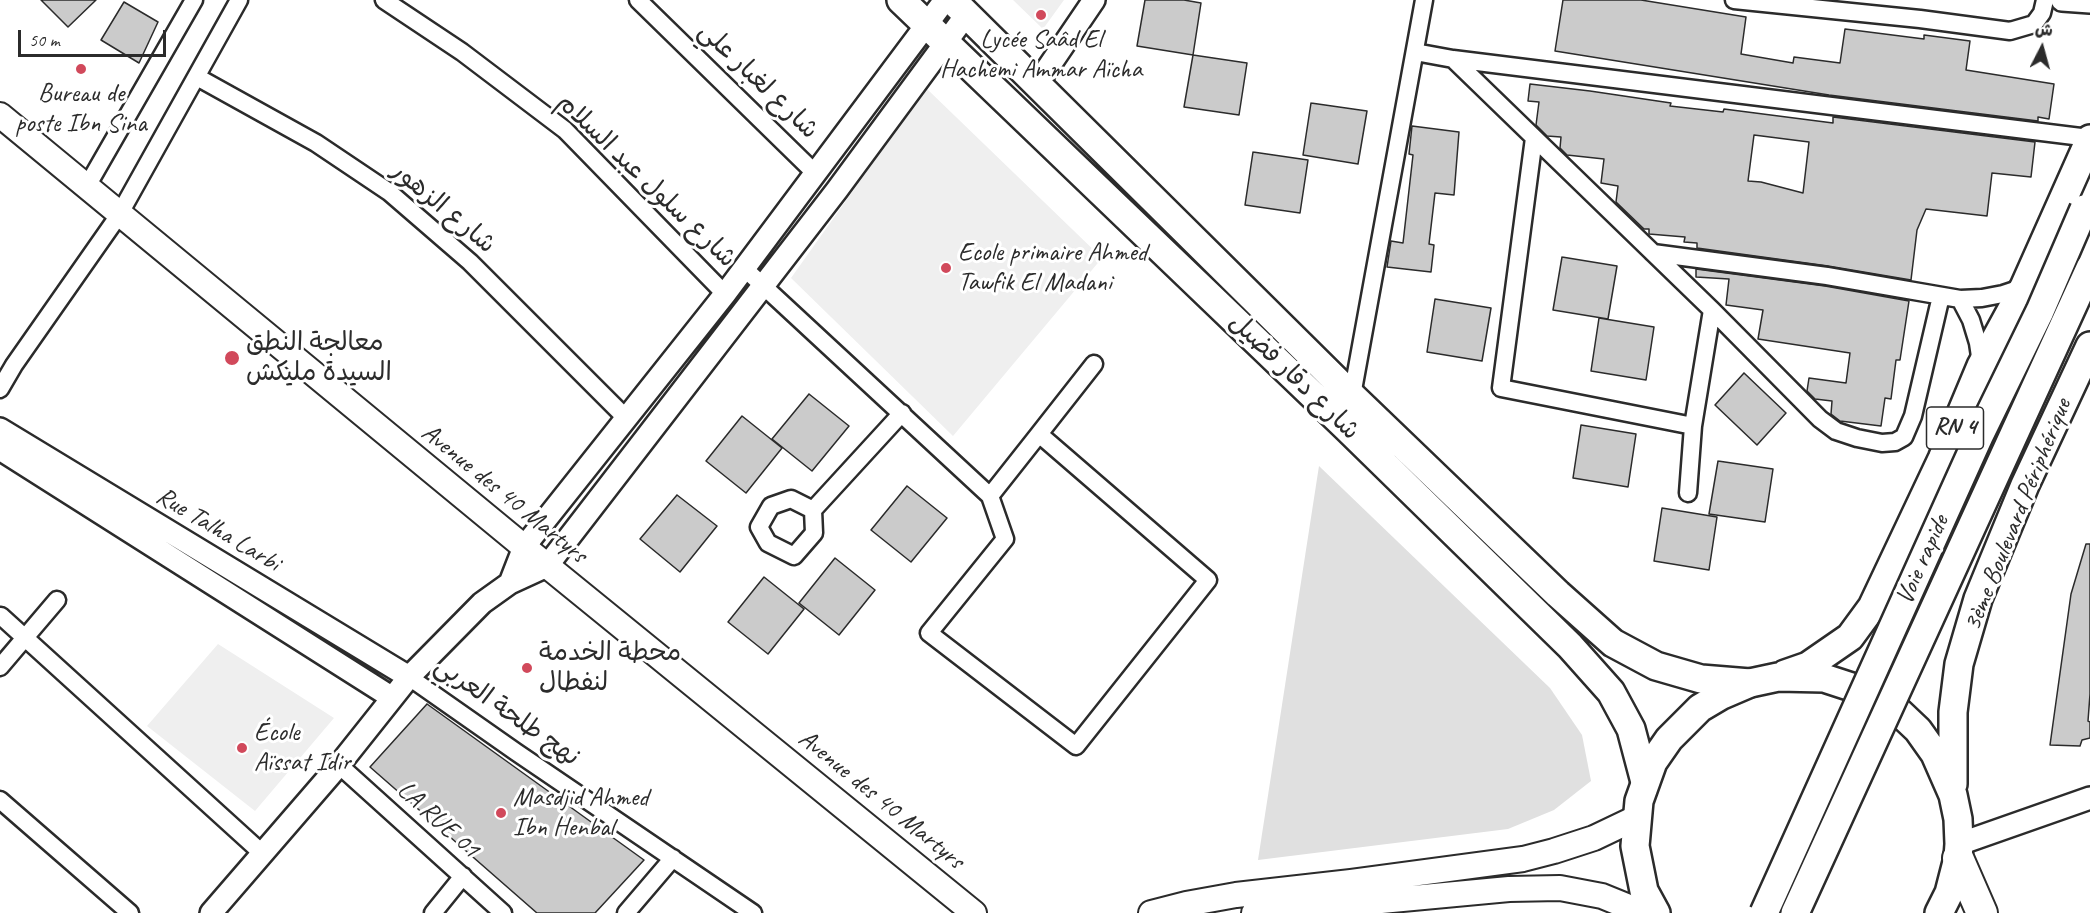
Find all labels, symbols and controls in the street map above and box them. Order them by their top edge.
marker: Lycée Saâd El Hachemi Ammar Aïcha [1034,8,1048,22]
street label: شارع لغبار علي [691,16,825,146]
scale bar [21,18,170,56]
north arrow [2012,18,2072,78]
text: ش [2034,19,2054,41]
place label: Lycée Saâd El Hachemi Ammar Aïcha [940,24,1142,86]
text: 50 m [29,29,60,51]
marker: Bureau de poste Ibn Sina [74,62,88,76]
place label: Bureau de poste Ibn Sina [15,78,147,140]
street label: شارع سلول عبد السلام [550,87,742,275]
street label: شارع الزهور [385,155,501,261]
place label: Ecole primaire Ahmed Tawfik El Madani [958,237,1147,298]
marker: Ecole primaire Ahmed Tawfik El Madani [939,261,953,275]
street label: شارع دقار فضيل [1222,307,1366,447]
place label: معالجة النطق السيدة مليكش [246,327,392,388]
marker: معالجة النطق السيدة مليكش [223,349,241,367]
street label: 3ème Boulevard Périphérique [1957,394,2079,636]
road number: RN 4 [1926,407,1984,449]
street label: Avenue des 40 Martyrs [415,417,593,571]
street label: Rue Talha Larbi [150,481,286,579]
street label: Voie rapide [1889,510,1957,610]
place label: محطة الخدمة لنفطال [539,637,681,698]
street label: نهج طلحة العربي [428,650,586,774]
marker: محطة الخدمة لنفطال [520,661,534,675]
place label: École Aïssat Idir [254,717,350,778]
street label: Avenue des 40 Martyrs [792,723,970,877]
marker: École Aïssat Idir [235,741,249,755]
street label: LA RUE 01 [390,775,486,865]
place label: Masdjid Ahmed Ibn Henbal [513,782,649,844]
marker: Masdjid Ahmed Ibn Henbal [494,806,508,820]

